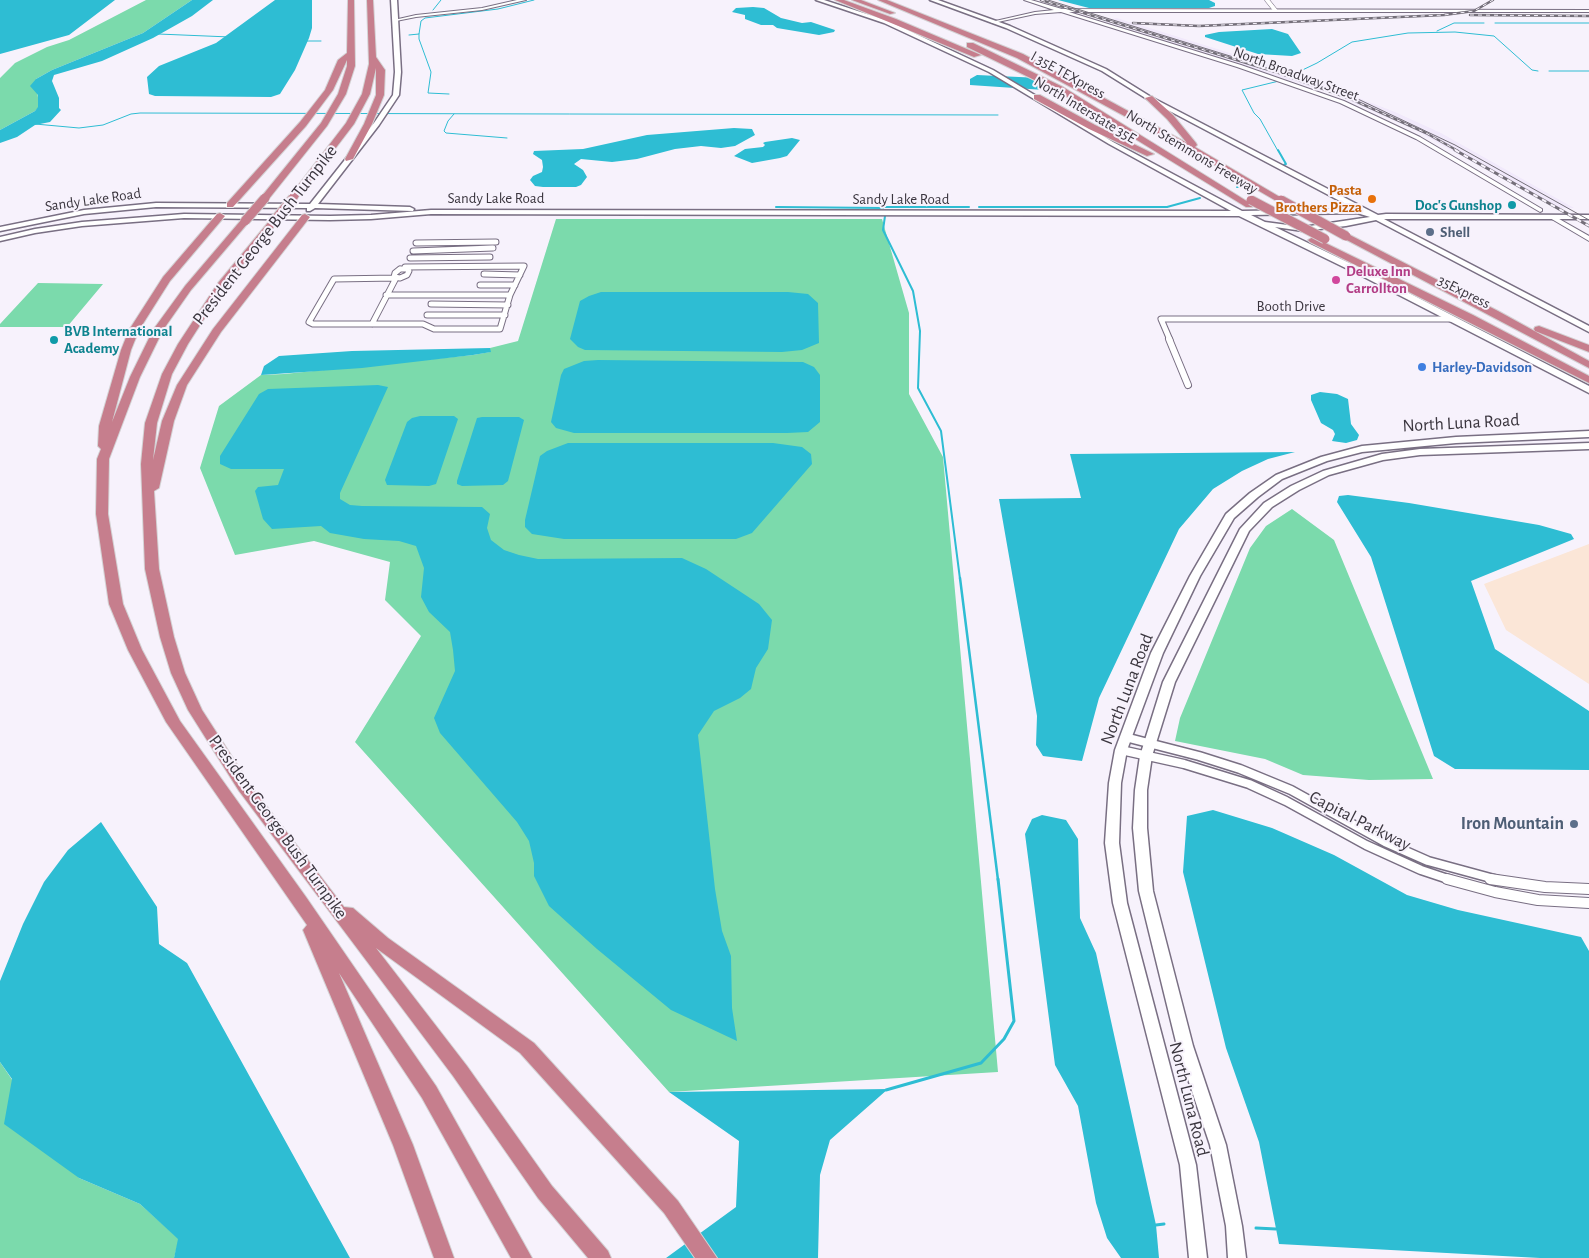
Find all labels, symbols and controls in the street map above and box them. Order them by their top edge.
street label: North Broadway Street [1231,43,1361,105]
street label: I 35E TEXpress [1028,47,1108,103]
street label: North Interstate 35E [1031,72,1139,148]
street label: North Stemmons Freeway [1123,106,1261,198]
street label: President George Bush Turnpike [188,141,342,329]
place label: Pasta Brothers Pizza [1275,181,1362,216]
street label: Sandy Lake Road [44,184,142,216]
street label: Sandy Lake Road [448,189,544,207]
street label: Sandy Lake Road [853,190,949,208]
marker: Pasta Brothers Pizza [1366,193,1378,205]
place label: Doc's Gunshop [1415,196,1502,214]
marker: Doc's Gunshop [1506,199,1518,211]
place label: Shell [1440,223,1470,241]
marker: Shell [1424,226,1436,238]
place label: Deluxe Inn Carrollton [1346,262,1411,297]
street label: 35Express [1435,271,1493,313]
marker: Deluxe Inn Carrollton [1330,274,1342,286]
street label: Booth Drive [1257,297,1325,315]
place label: BVB International Academy [64,322,172,357]
marker: BVB International Academy [48,334,60,346]
place label: Harley-Davidson [1432,358,1532,376]
marker: Harley-Davidson [1416,361,1428,373]
street label: North Luna Road [1402,409,1520,437]
street label: North Luna Road [1096,630,1158,748]
street label: President George Bush Turnpike [204,731,352,923]
street label: Capital Parkway [1305,786,1415,856]
place label: Iron Mountain [1461,813,1564,835]
marker: Iron Mountain [1568,818,1580,830]
street label: North Luna Road [1164,1039,1214,1159]

